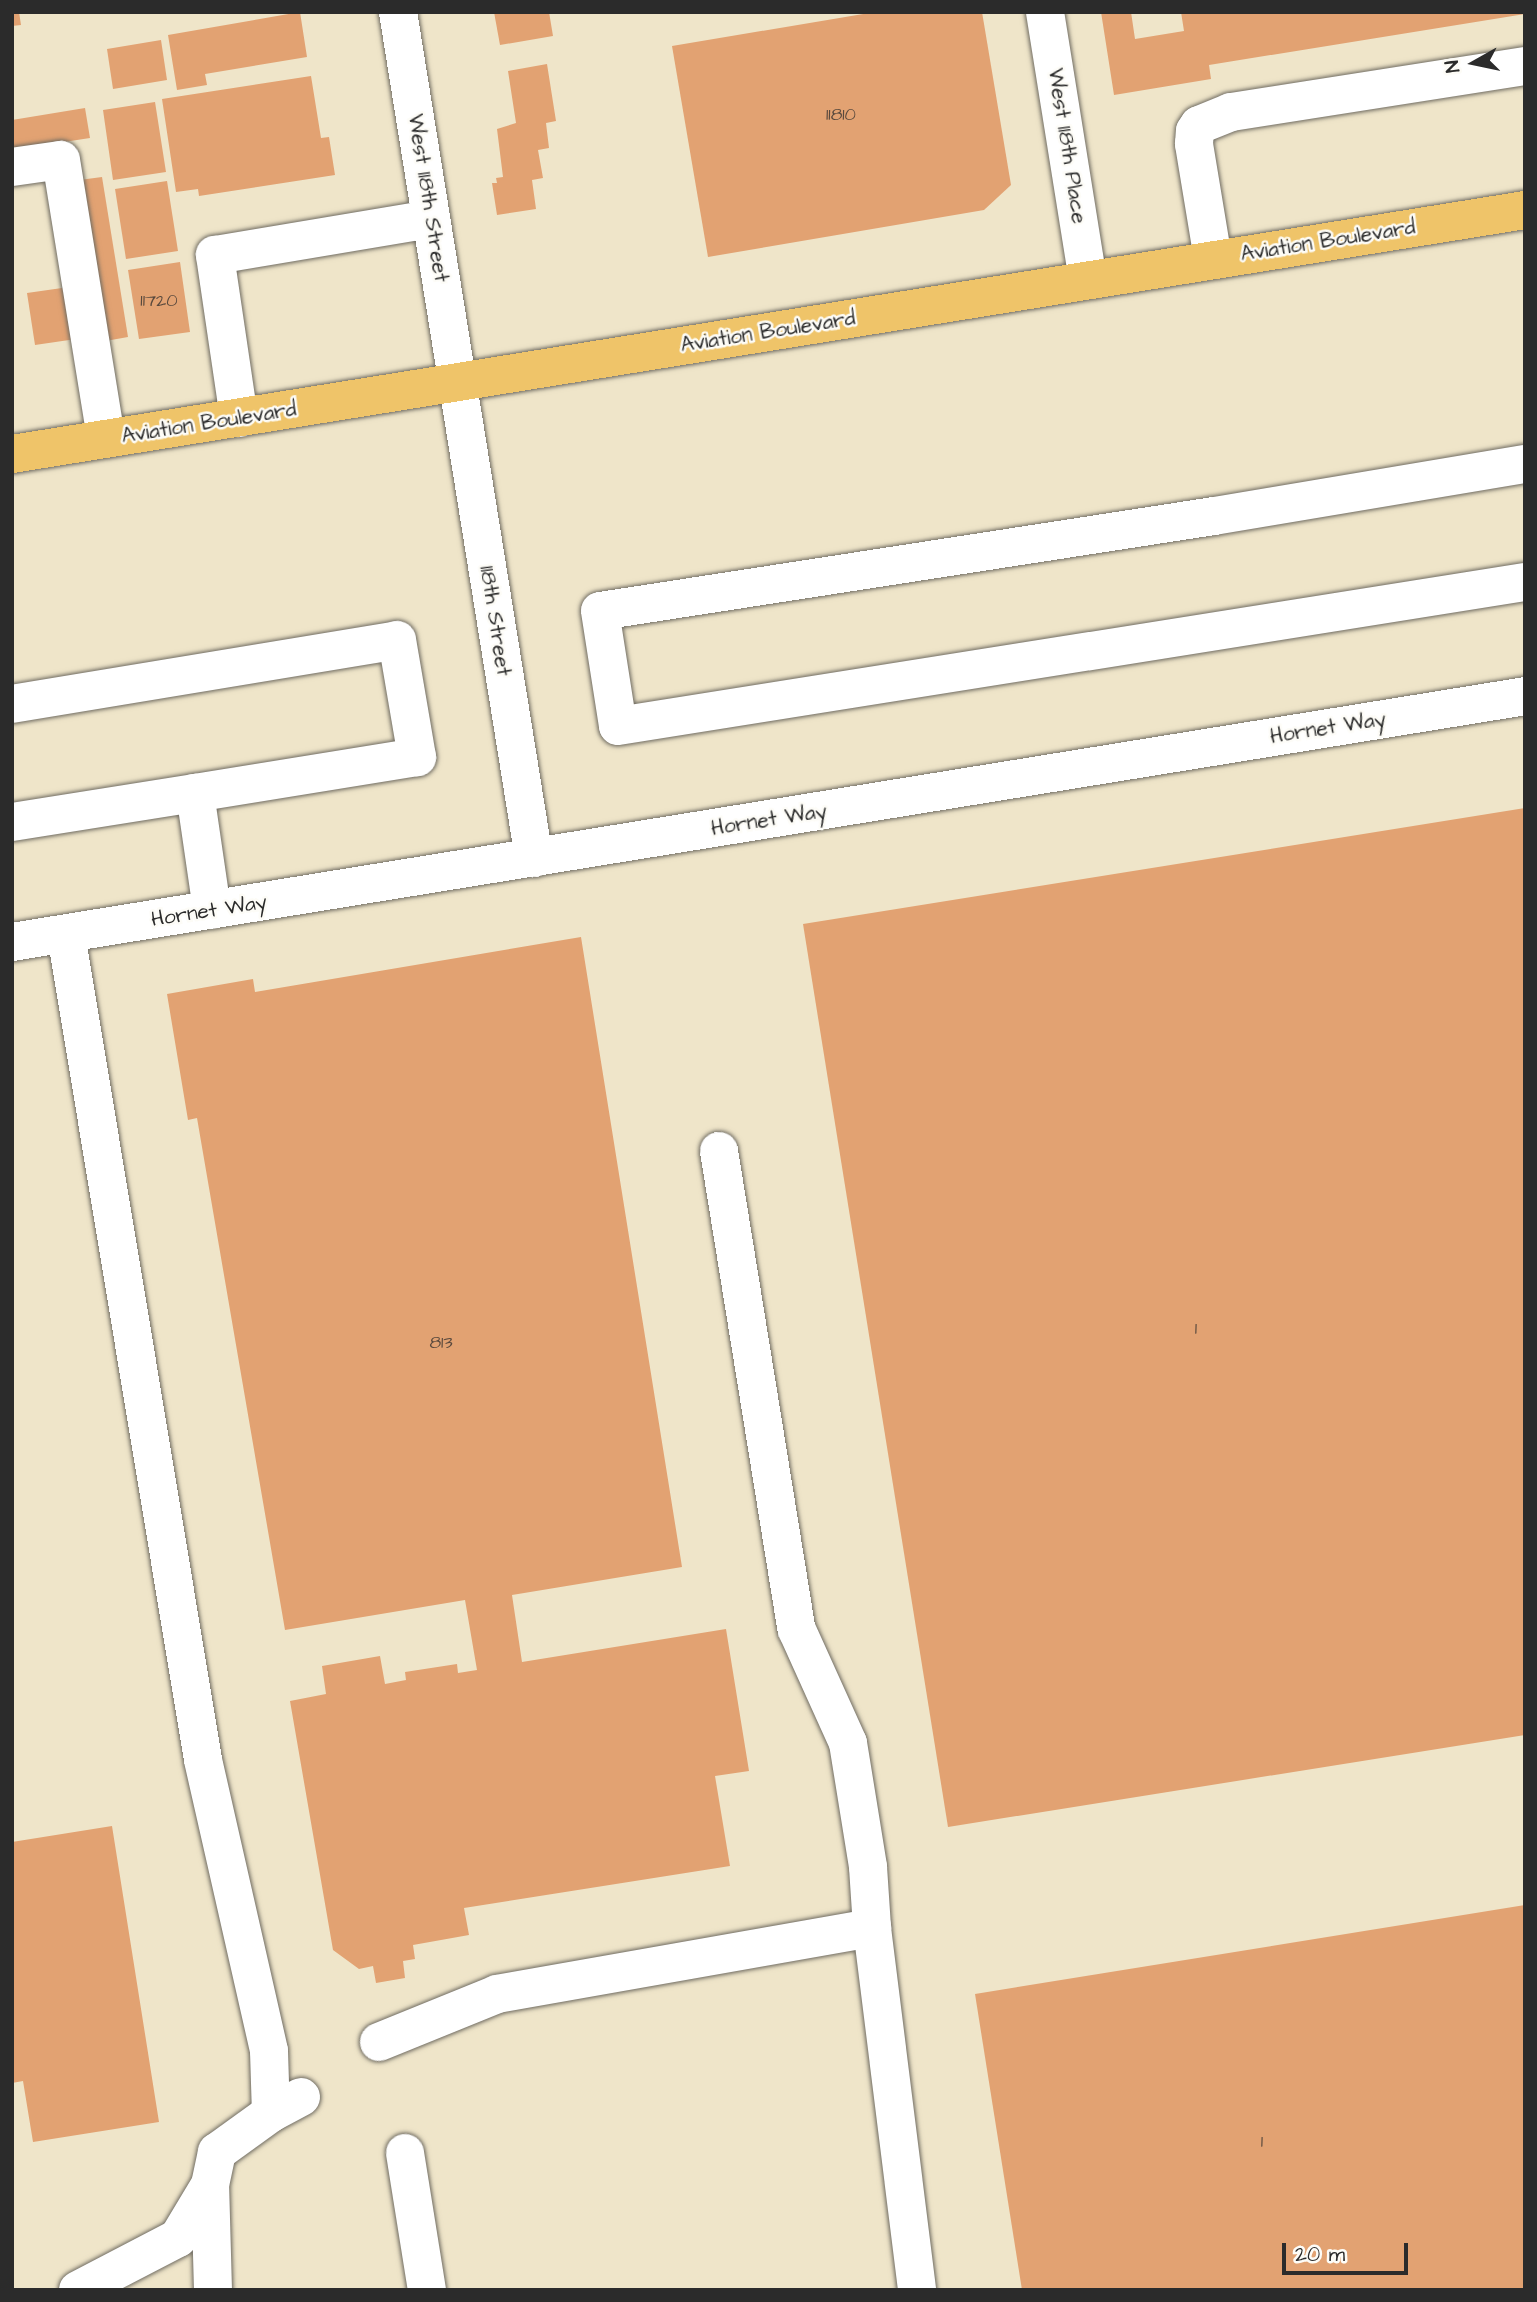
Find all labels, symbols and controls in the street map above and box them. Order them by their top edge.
north arrow [1439,28,1509,98]
text: N [1438,58,1467,74]
street label: West 118th Place [1042,67,1092,225]
house number: 11810 [826,104,856,126]
street label: West 118th Street [402,112,454,284]
street label: Aviation Boulevard [1239,215,1417,267]
house number: 11720 [140,290,178,312]
street label: Aviation Boulevard [679,306,857,358]
street label: Aviation Boulevard [120,397,298,449]
street label: 118th Street [474,564,516,678]
street label: Hornet Way [1268,706,1388,750]
street label: Hornet Way [709,798,829,842]
street label: Hornet Way [149,889,269,933]
house number: 1 [1195,1318,1197,1340]
house number: 813 [429,1332,453,1354]
house number: 1 [1261,2131,1263,2153]
scale bar [1285,2228,1411,2272]
text: 20 m [1295,2240,1345,2269]

